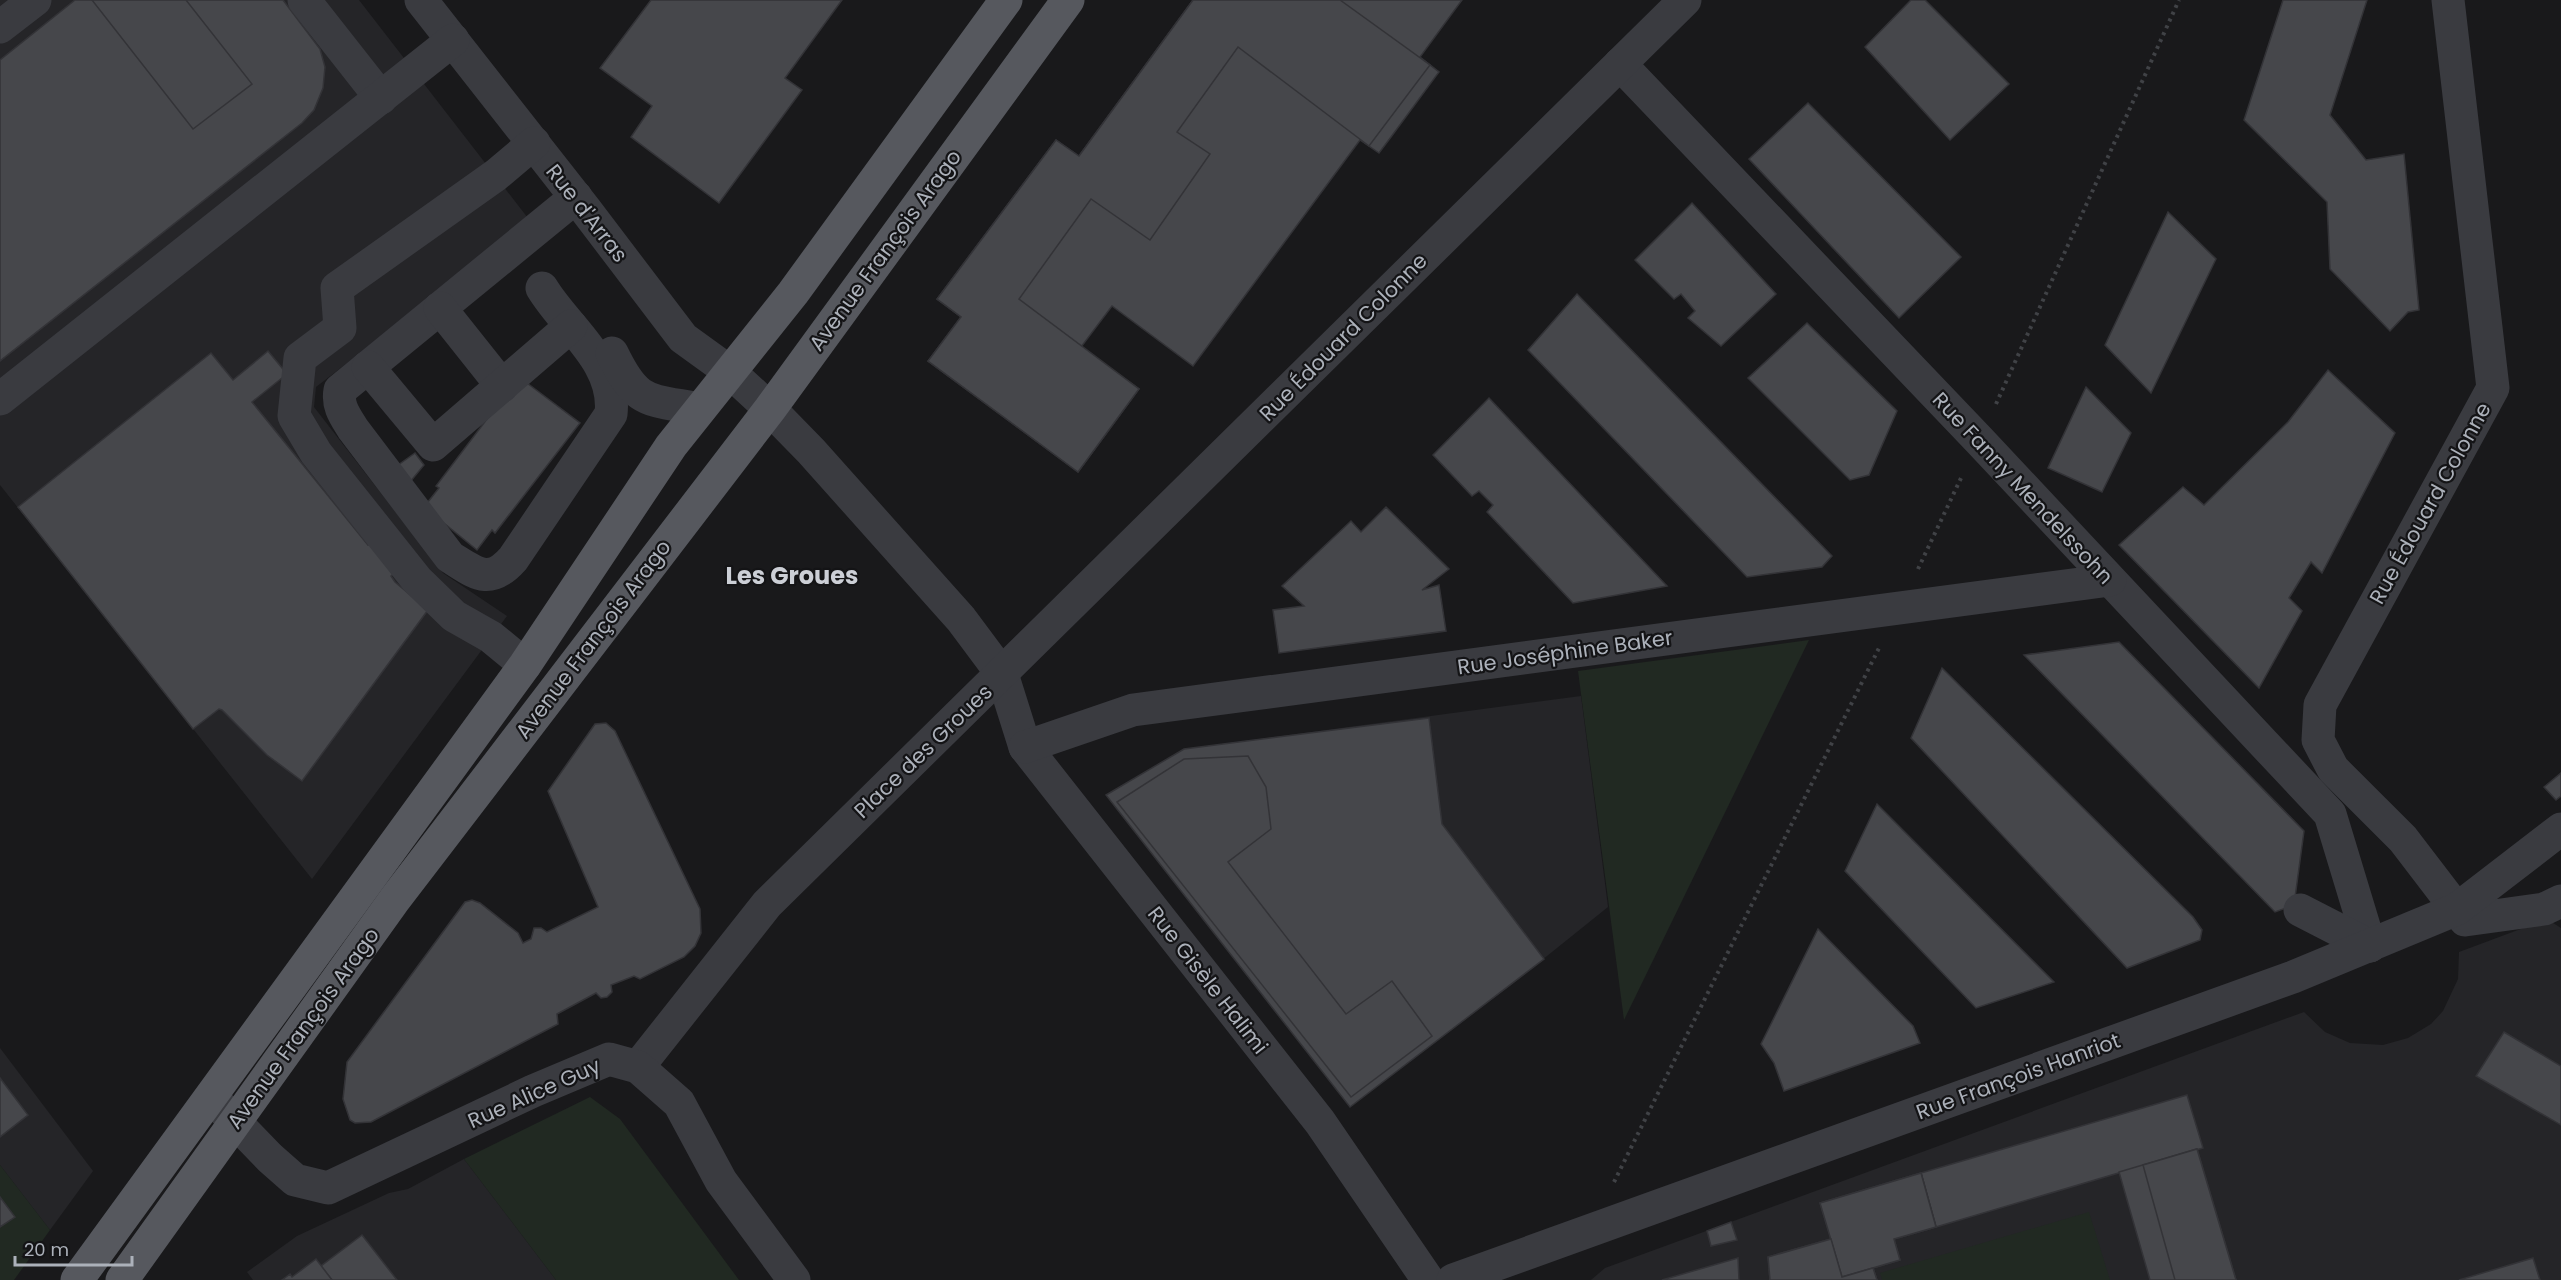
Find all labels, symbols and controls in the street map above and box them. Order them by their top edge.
street label: Avenue François Arago [802,143,968,357]
street label: Rue d'Arras [539,158,635,268]
street label: Rue Édouard Colonne [1253,247,1433,427]
street label: Rue Fanny Mendelssohn [1926,386,2120,590]
street label: Rue Édouard Colonne [2362,397,2498,609]
street label: Avenue François Arago [509,534,677,744]
district label: Les Groues [726,559,858,592]
street label: Rue Joséphine Baker [1456,623,1675,681]
street label: Place des Groues [848,677,998,825]
street label: Rue Gisèle Halimi [1141,900,1275,1060]
street label: Avenue François Arago [220,921,386,1135]
street label: Rue François Hanriot [1912,1026,2124,1126]
street label: Rue Alice Guy [463,1051,605,1135]
scale bar [15,1229,132,1267]
text: 20 m [24,1237,69,1262]

